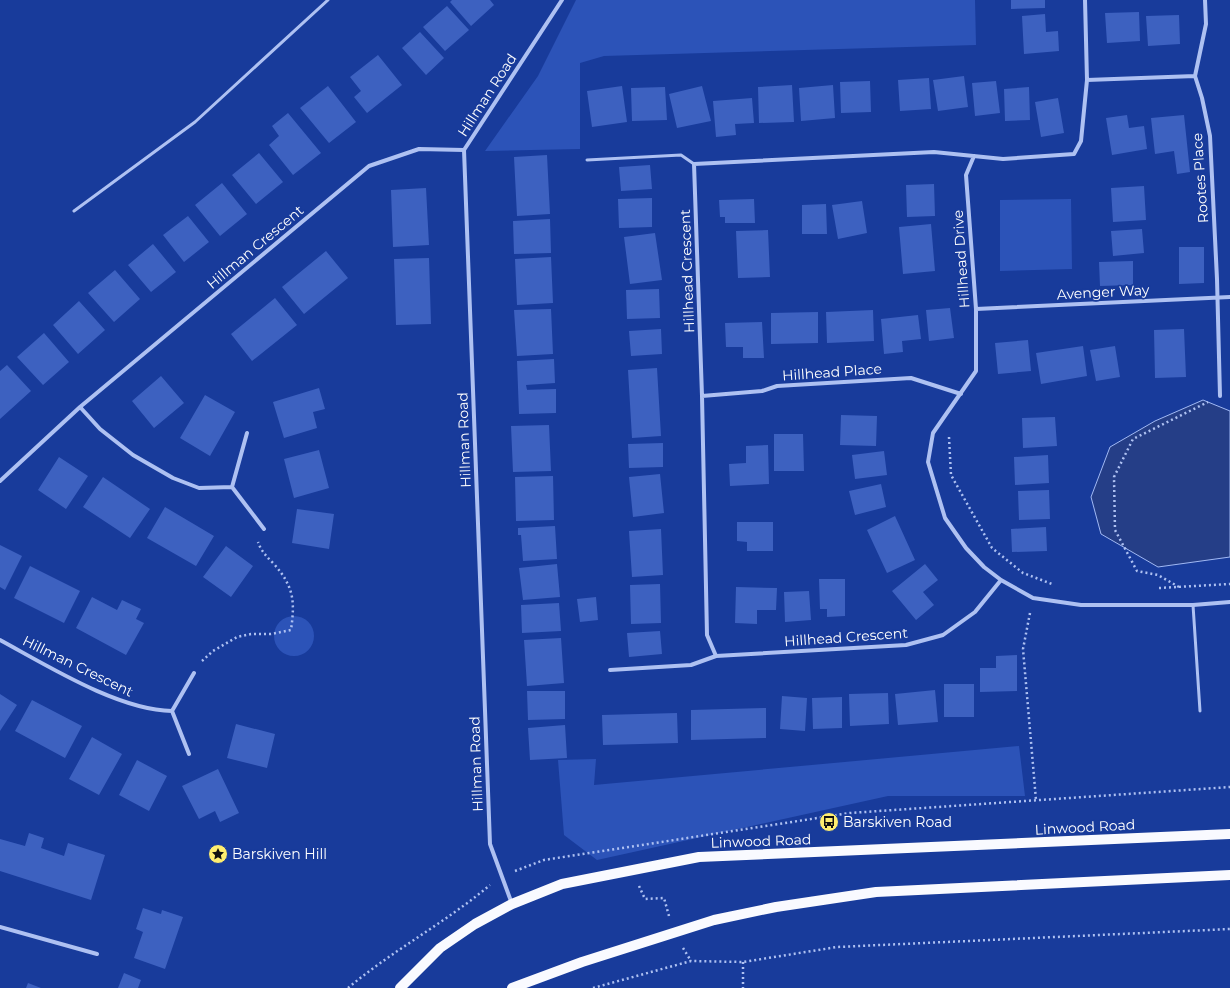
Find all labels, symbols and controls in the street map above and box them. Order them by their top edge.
street label: Hillman Road [453,50,521,140]
street label: Rootes Place [1188,132,1212,224]
street label: Hillman Crescent [203,201,307,293]
street label: Hillhead Crescent [676,209,698,333]
street label: Hillhead Drive [949,209,973,309]
street label: Avenger Way [1056,281,1150,303]
street label: Hillhead Place [781,360,883,384]
street label: Hillman Road [453,392,475,488]
street label: Hillhead Crescent [784,624,909,650]
street label: Hillman Crescent [20,631,137,701]
street label: Hillman Road [465,716,487,812]
bus stop icon: Barskiven Road [818,811,840,833]
place label: Barskiven Road [843,813,952,831]
street label: Linwood Road [1034,815,1136,839]
street label: Linwood Road [710,830,812,852]
place icon: Barskiven Hill [207,843,229,865]
place label: Barskiven Hill [232,845,327,863]

